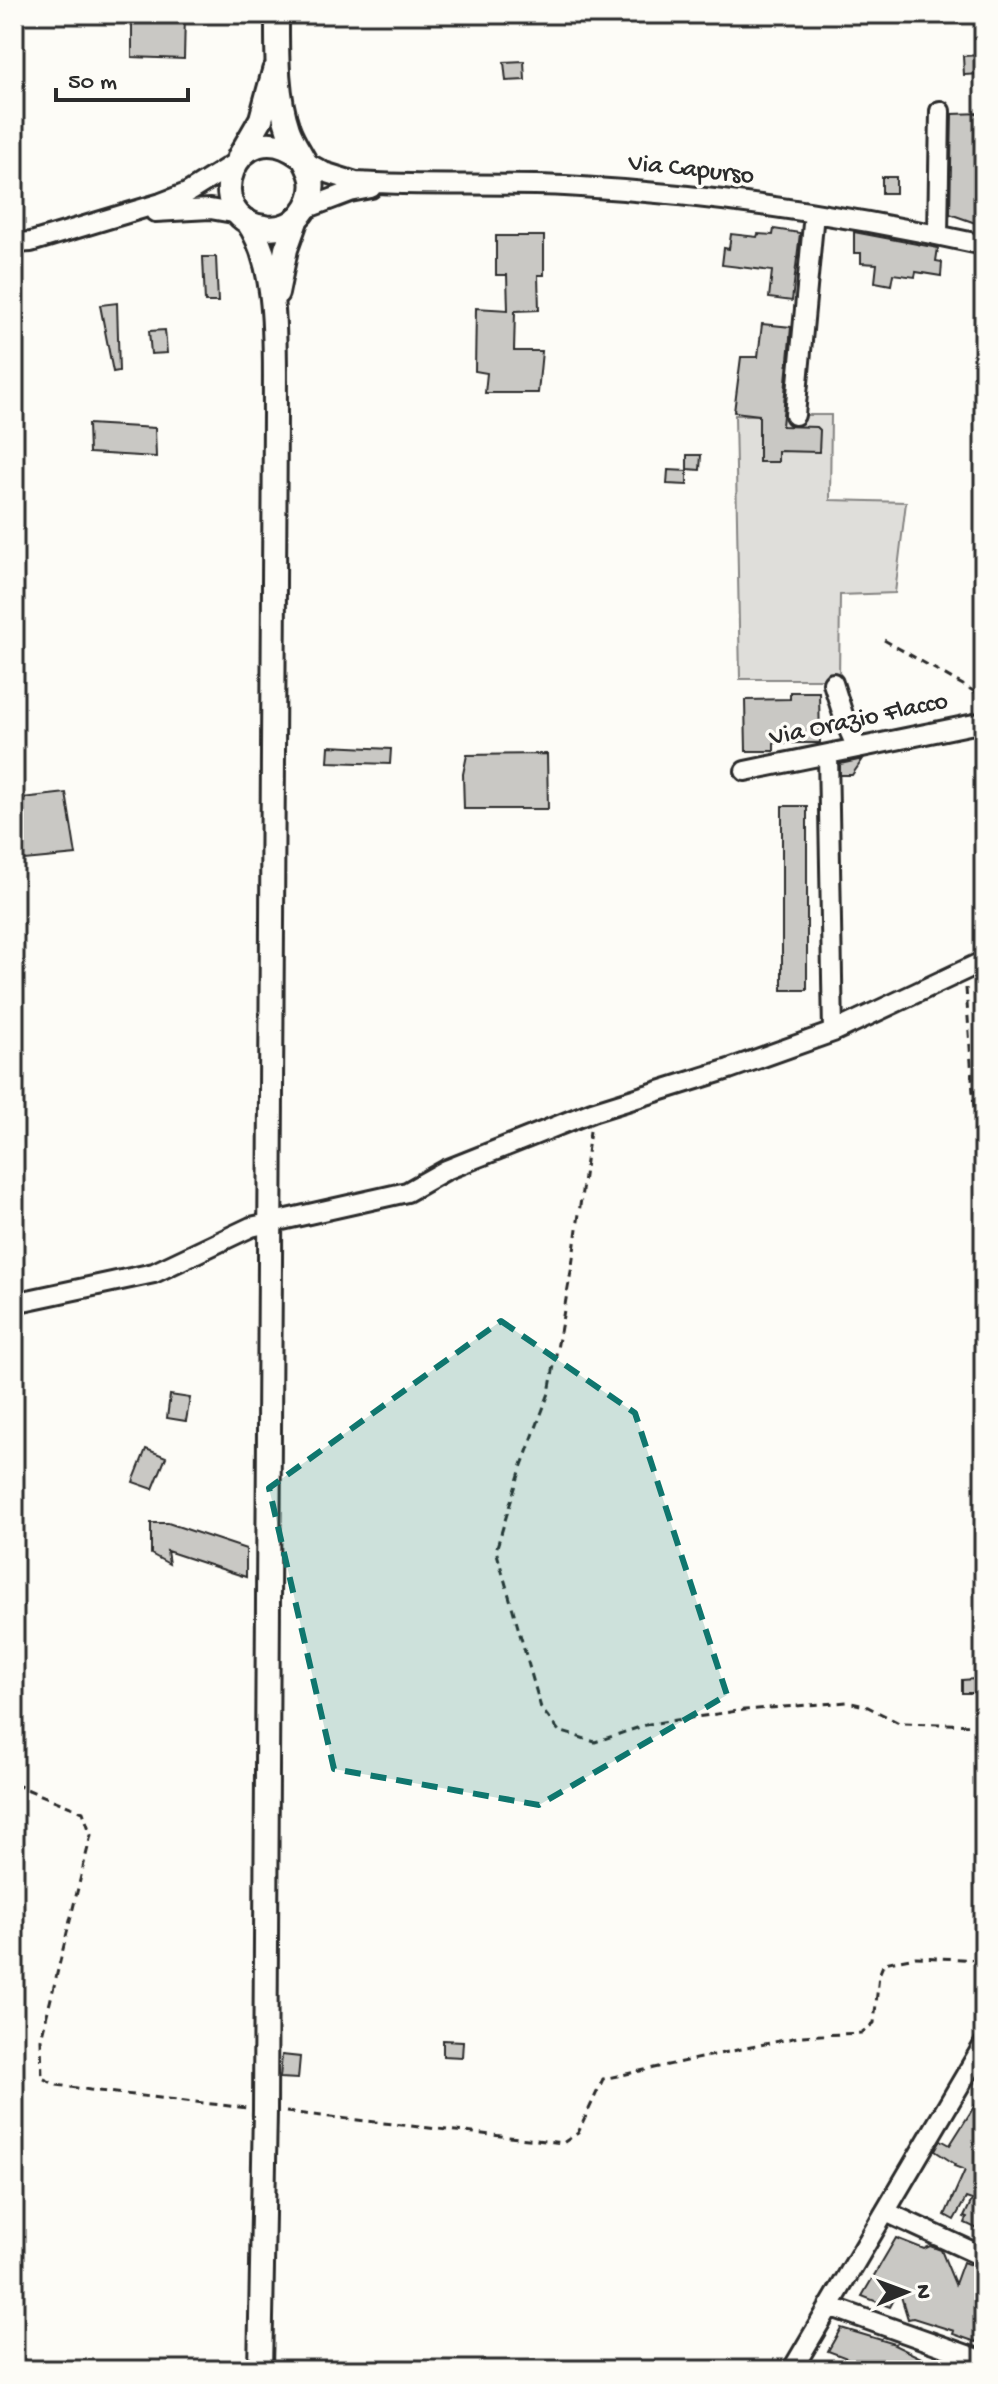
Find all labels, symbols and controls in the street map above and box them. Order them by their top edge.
scale bar [56,52,188,102]
text: 50 m [68,69,117,98]
street label: Via Capurso [625,149,756,193]
street label: Via Orazio Flacco [766,687,951,755]
north arrow [866,2252,946,2332]
text: N [909,2284,935,2299]

